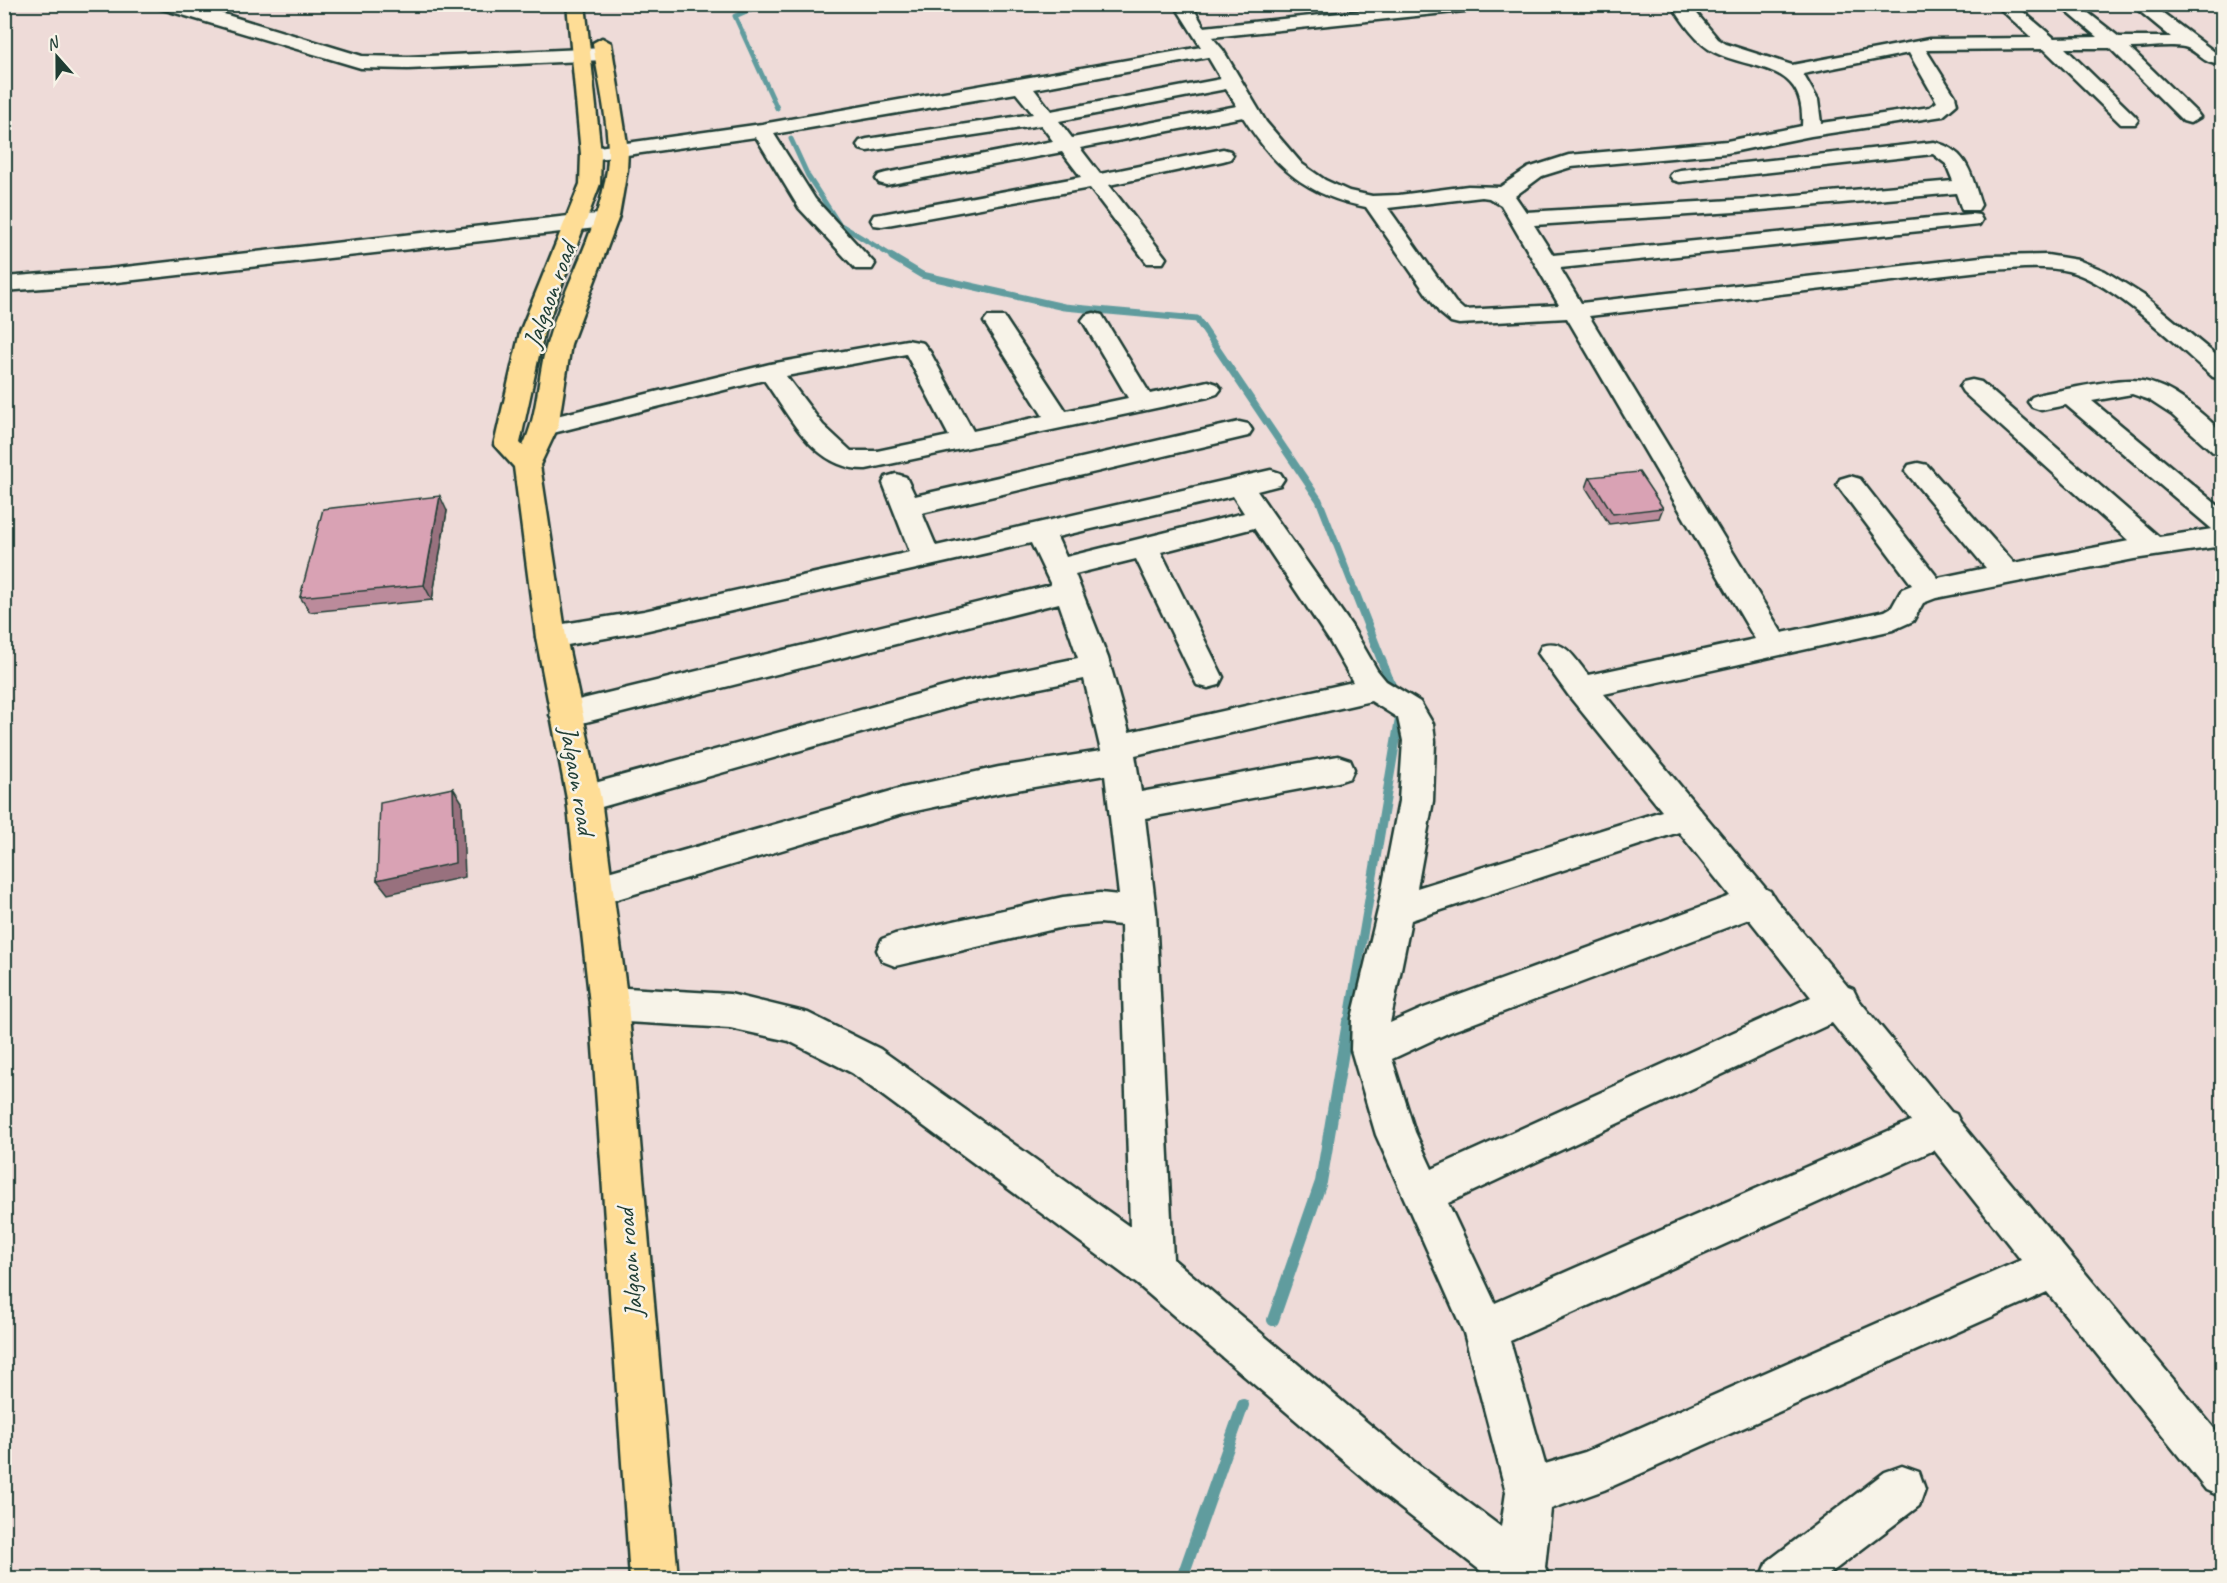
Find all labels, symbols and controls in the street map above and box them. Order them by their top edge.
north arrow [27,27,87,87]
text: N [44,32,63,55]
street label: Jalgaon road [515,235,585,354]
street label: Jalgaon road [551,721,604,841]
street label: Jalgaon road [608,1203,651,1321]

